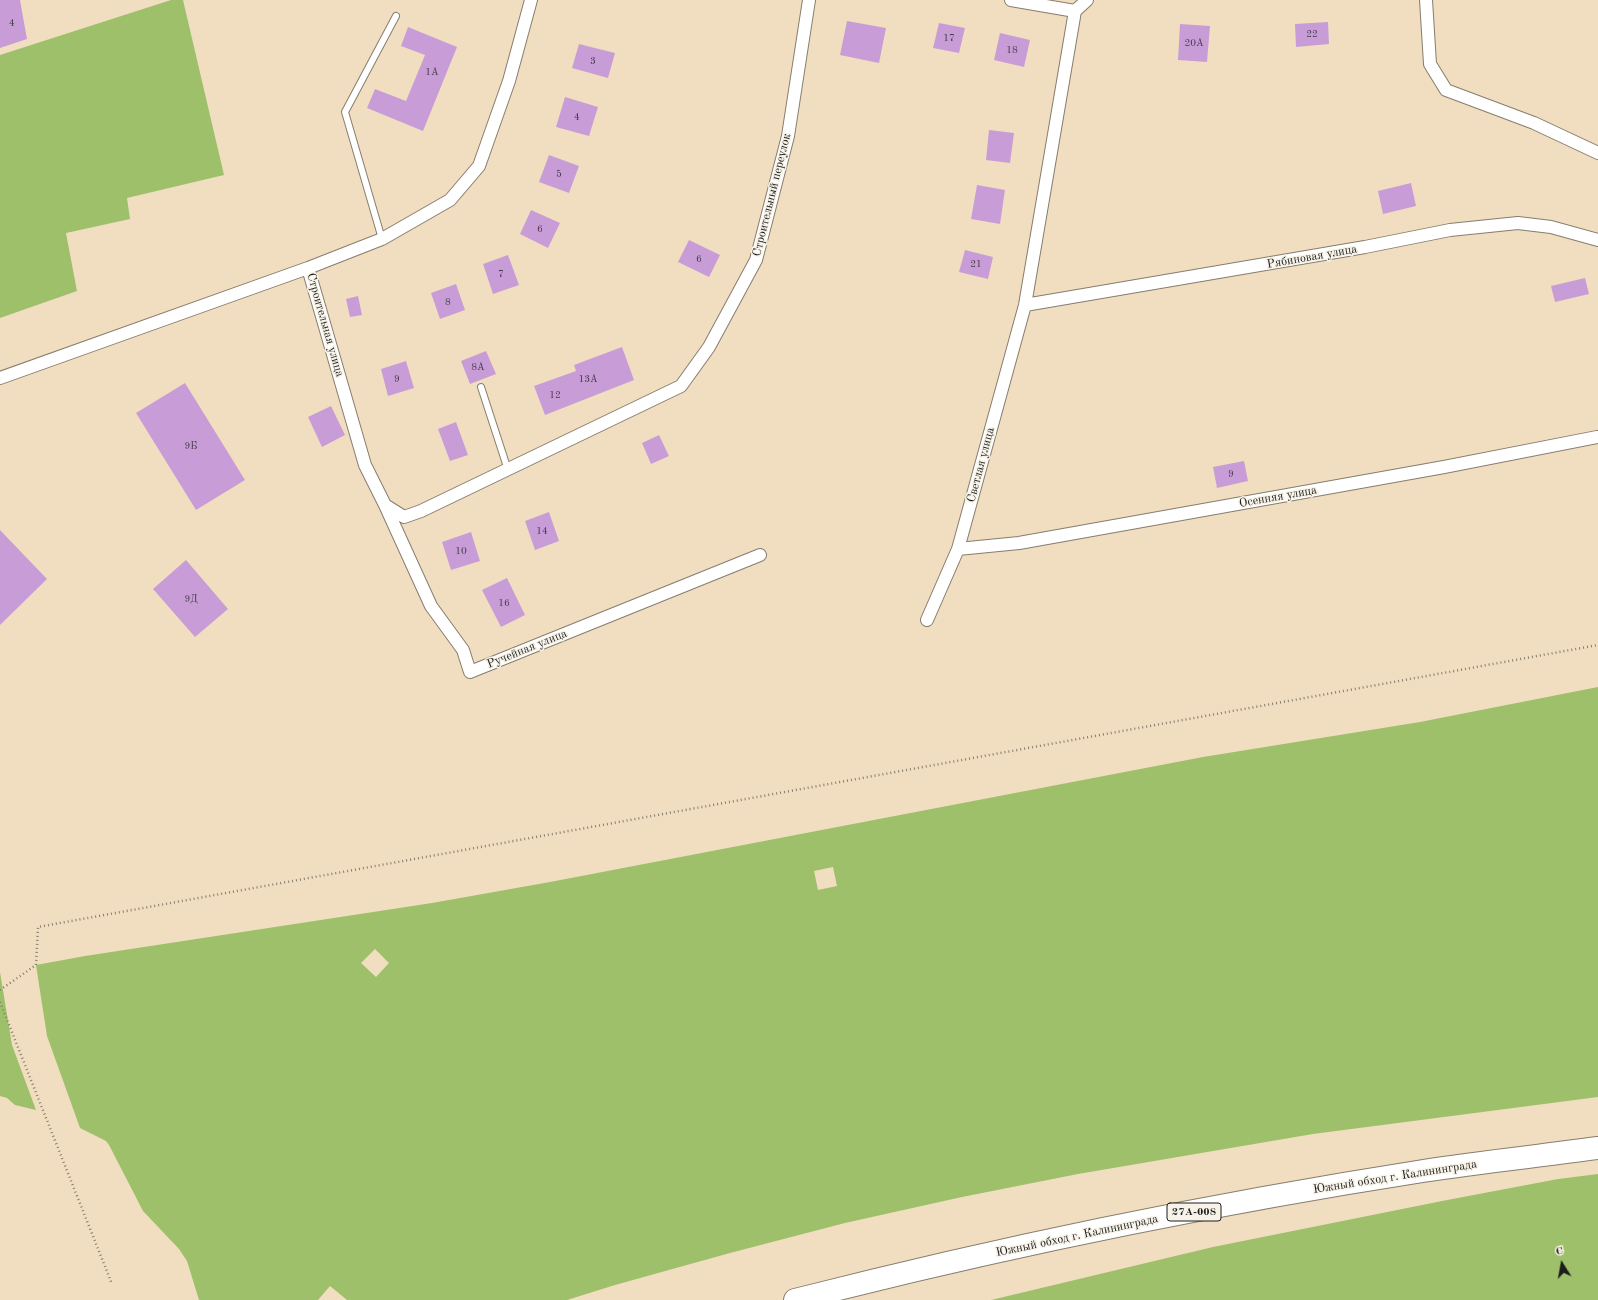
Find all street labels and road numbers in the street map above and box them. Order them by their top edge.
street label: Строительный переулок [750,132,794,258]
street label: Рябиновая улица [1266,242,1358,272]
street label: Строительная улица [303,271,347,379]
street label: Светлая улица [964,426,998,504]
street label: Осенняя улица [1238,483,1318,511]
street label: Ручейная улица [485,626,569,672]
street label: Южный обход г. Калининграда [1312,1157,1478,1197]
road number: 27А-008 [1167,1203,1221,1221]
street label: Южный обход г. Калининграда [995,1212,1159,1260]

